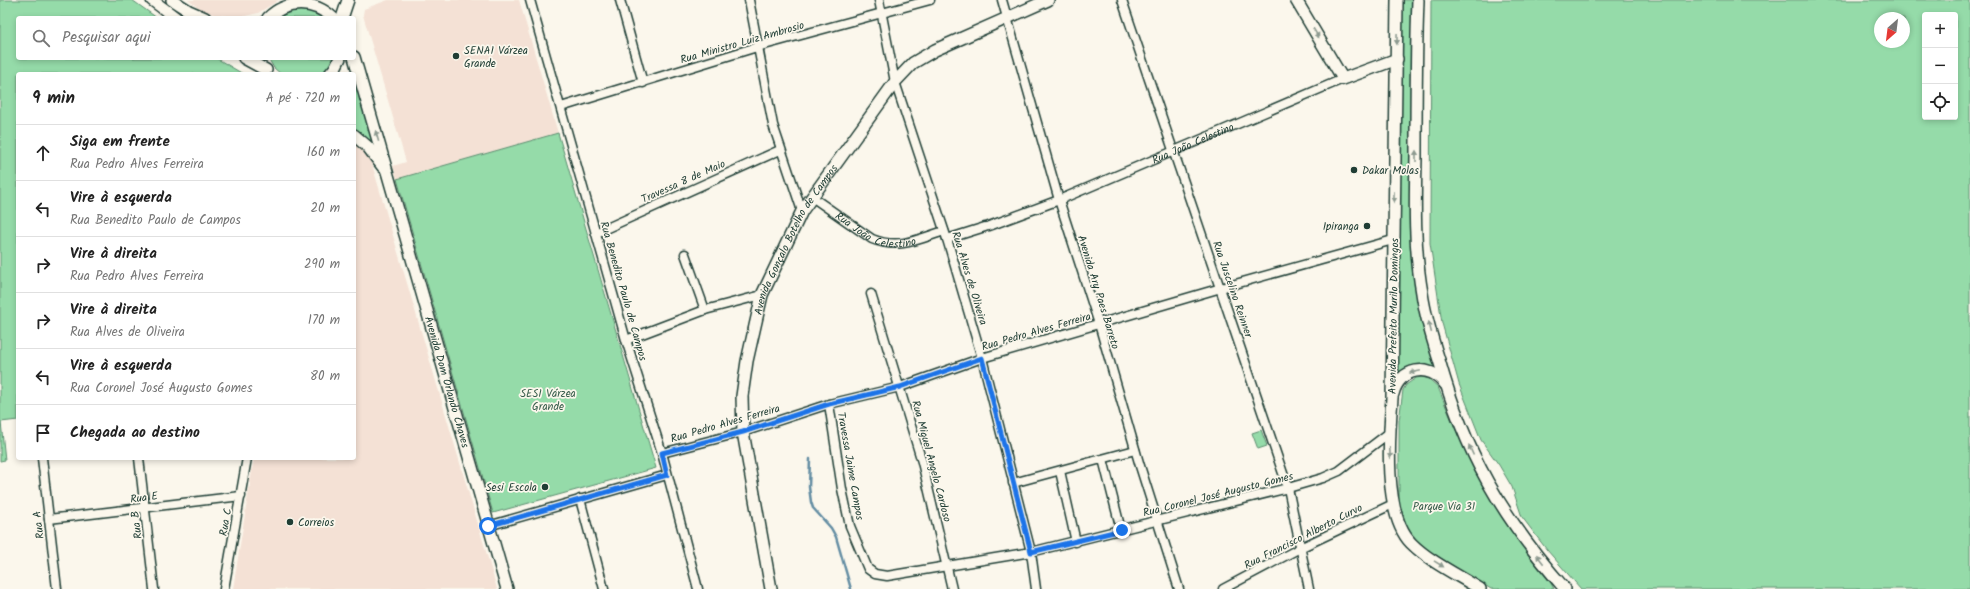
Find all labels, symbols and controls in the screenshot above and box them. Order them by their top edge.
north arrow [1874,12,1910,48]
map controls [1922,12,1958,120]
button: + [1922,12,1958,48]
search box [16,16,356,60]
street label: Rua Ministro Luiz Ambrosio [678,17,806,69]
text: Pesquisar aqui [62,26,151,50]
icon: search [30,27,52,49]
one-way arrow [1313,27,1320,39]
one-way arrow [1394,33,1400,46]
place label: SENAI Várzea Grande [464,42,528,73]
button: − [1922,48,1958,84]
marker: SENAI Várzea Grande [451,51,461,61]
button: locate [1922,84,1958,120]
text: 9 min [32,85,75,112]
text: A pé · 720 m [266,88,340,109]
street label: Rua João Celestino [1149,118,1237,169]
text: Siga em frente [70,130,170,154]
one-way arrow [374,130,380,142]
icon: ahead [32,142,54,164]
text: 160 m [307,142,340,163]
one-way arrow [1413,149,1419,162]
text: Rua Pedro Alves Ferreira [70,154,204,175]
street label: Travessa 8 de Maio [638,155,728,209]
street label: Avenida Gonçalo Botelho de Campos [750,161,843,317]
place label: Dakar Molas [1362,162,1419,180]
marker: Dakar Molas [1349,165,1359,175]
text: Vire à esquerda [70,186,172,210]
one-way arrow [1391,191,1397,204]
icon: left [32,198,54,220]
text: 20 m [310,198,340,219]
street label: Rua João Celestino [831,208,918,254]
text: Rua Benedito Paulo de Campos [70,210,241,231]
place label: Ipiranga [1323,218,1359,236]
street label: Rua Benedito Paulo de Campos [594,219,652,364]
marker: Ipiranga [1362,221,1372,231]
street label: Rua Alves de Oliveira [946,229,992,327]
street label: Avenida Ary Paes Barreto [1072,233,1124,352]
street label: Avenida Prefeito Murilo Domingos [1384,237,1404,394]
street label: Rua Juscelino Reinner [1207,239,1257,341]
text: Vire à direita [70,242,157,266]
icon: right [32,254,54,276]
text: 290 m [304,254,340,275]
text: Rua Pedro Alves Ferreira [70,266,204,287]
text: Vire à direita [70,298,157,322]
street label: Rua Pedro Alves Ferreira [979,308,1093,356]
icon: right [32,310,54,332]
text: 170 m [308,310,340,331]
street label: Avenida Dom Orlando Chaves [419,314,474,450]
one-way arrow [1426,320,1432,333]
text: Rua Alves de Oliveira [70,322,185,343]
text: Vire à esquerda [70,354,172,378]
icon: left [32,366,54,388]
text: 80 m [310,366,340,387]
one-way arrow [1409,369,1421,375]
text: Rua Coronel José Augusto Gomes [70,378,252,399]
park label: SESI Várzea Grande [520,385,576,416]
street label: Rua Miguel Angelo Cardoso [906,398,956,524]
street label: Rua Pedro Alves Ferreira [668,400,782,448]
street label: Travessa Jaime Campos [832,411,868,522]
text: Chegada ao destino [70,421,200,445]
icon: arrive [32,422,54,444]
one-way arrow [1467,443,1473,455]
one-way arrow [1387,447,1393,460]
street label: Rua Coronel José Augusto Gomes [1141,467,1296,522]
place label: Sesi Escola [486,479,537,497]
marker: Sesi Escola [540,482,550,492]
street label: Rua E [129,487,160,509]
park label: Parque Via 31 [1413,498,1475,516]
street label: Rua Francisco Alberto Curvo [1241,499,1366,575]
street label: Rua C [215,506,237,537]
street label: Rua A [28,510,50,540]
street label: Rua B [126,510,148,540]
place label: Correios [298,514,334,532]
marker: Correios [285,517,295,527]
route start [479,517,497,535]
route end [1113,521,1131,539]
one-way arrow [1535,554,1544,565]
one-way arrow [1433,560,1445,567]

